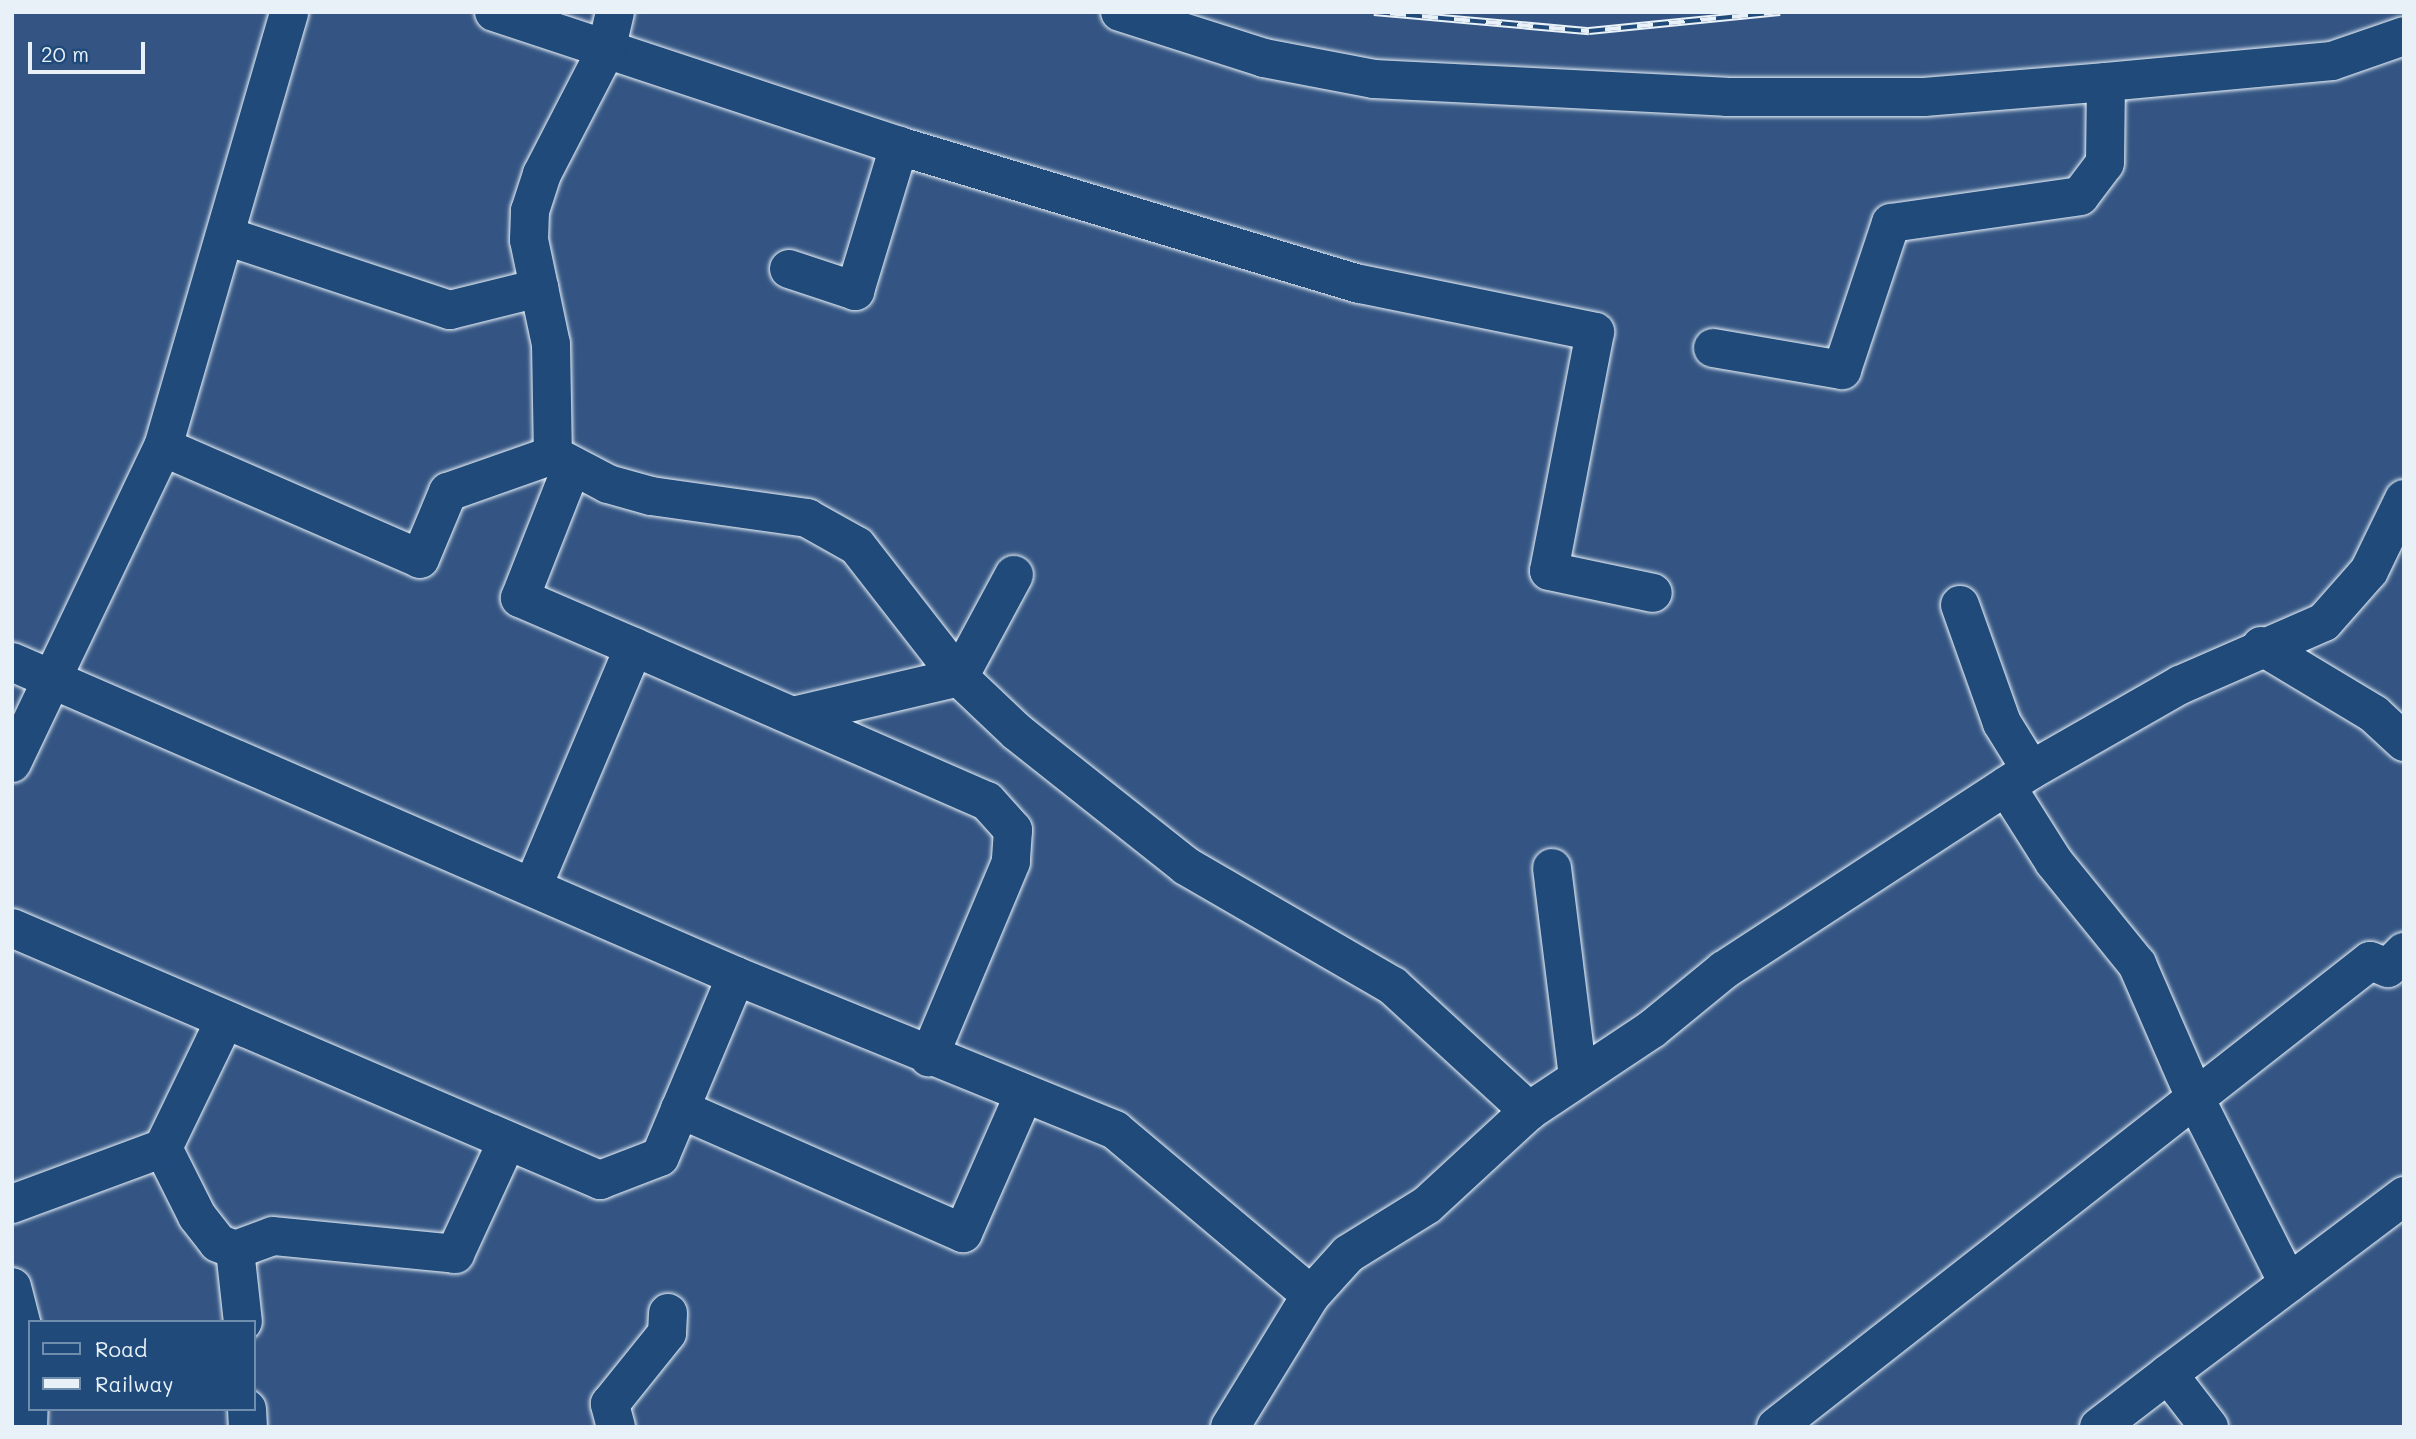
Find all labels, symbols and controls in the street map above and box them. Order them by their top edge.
scale bar [32,28,149,72]
text: 20 m [41,40,89,67]
legend [28,1320,256,1411]
text: Road [95,1335,147,1362]
text: Railway [95,1370,174,1397]

